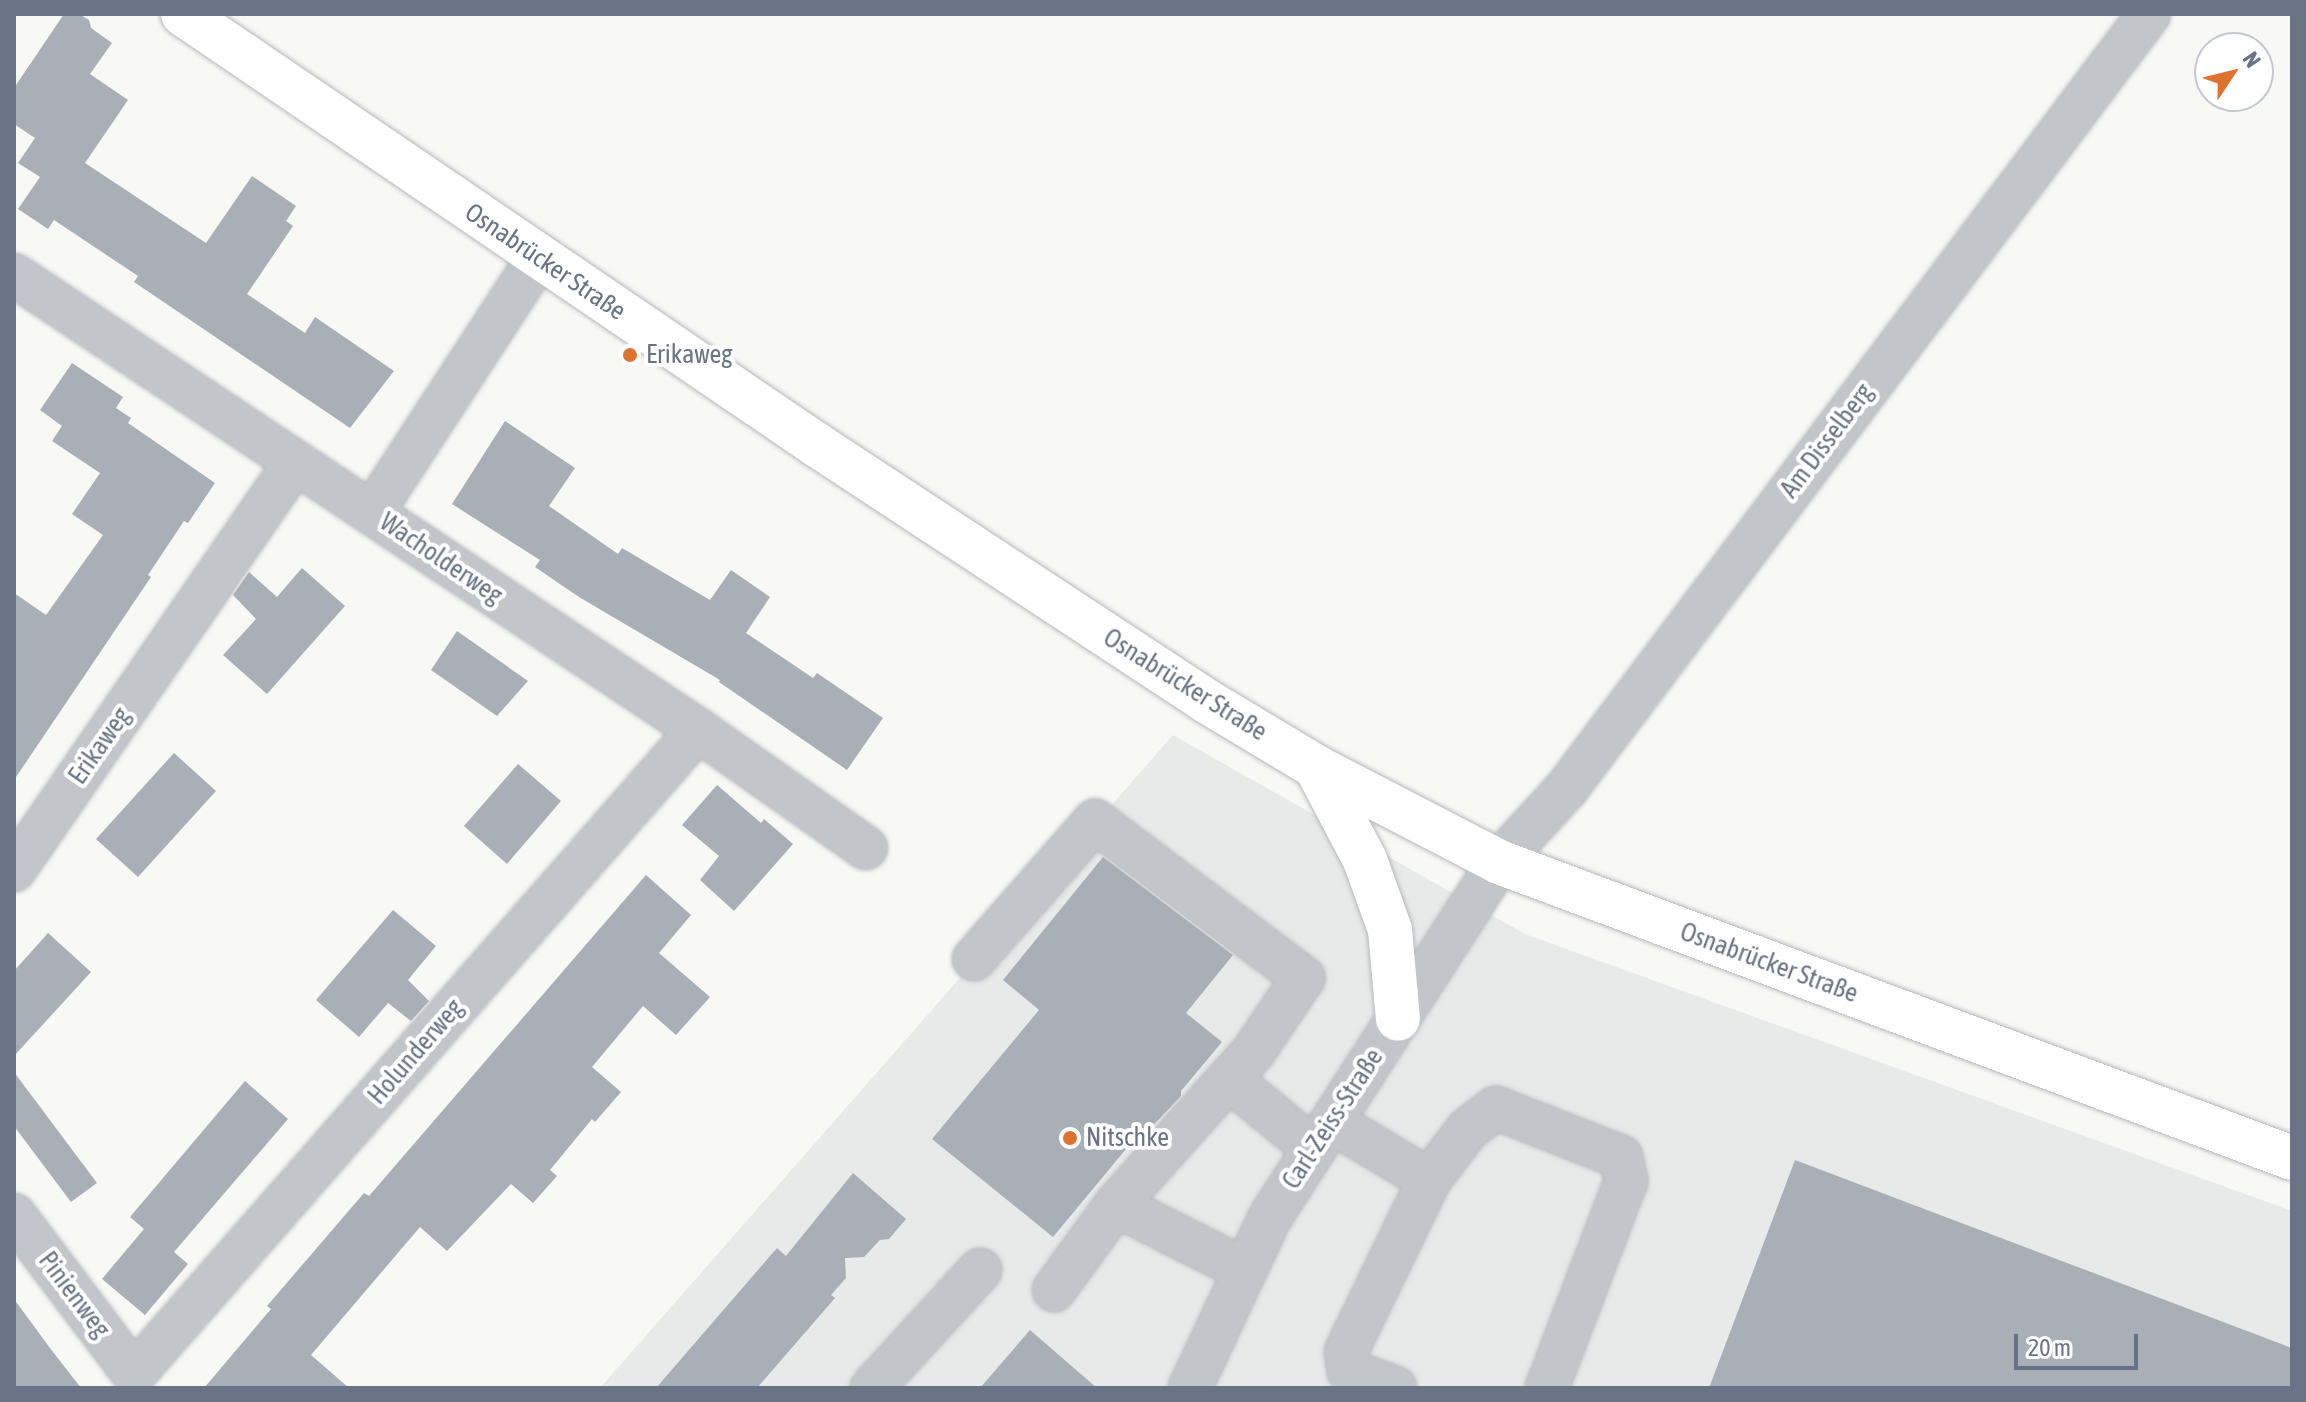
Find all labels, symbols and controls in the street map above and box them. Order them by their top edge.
north arrow [2194,32,2274,112]
text: N [2238,47,2266,72]
street label: Osnabrücker Straße [459,197,631,327]
place label: Erikaweg [646,339,733,371]
marker: Erikaweg [621,346,639,364]
street label: Am Disselberg [1774,378,1880,504]
street label: Wacholderweg [374,507,508,611]
street label: Osnabrücker Straße [1097,622,1273,748]
street label: Erikaweg [62,702,138,790]
street label: Osnabrücker Straße [1676,916,1862,1010]
street label: Holunderweg [362,993,470,1111]
street label: Carl-Zeiss-Straße [1276,1043,1390,1195]
place label: Nitschke [1086,1122,1169,1154]
marker: Nitschke [1061,1129,1079,1147]
street label: Pinienweg [32,1246,116,1344]
scale bar [2018,1318,2142,1368]
text: 20 m [2028,1334,2071,1361]

